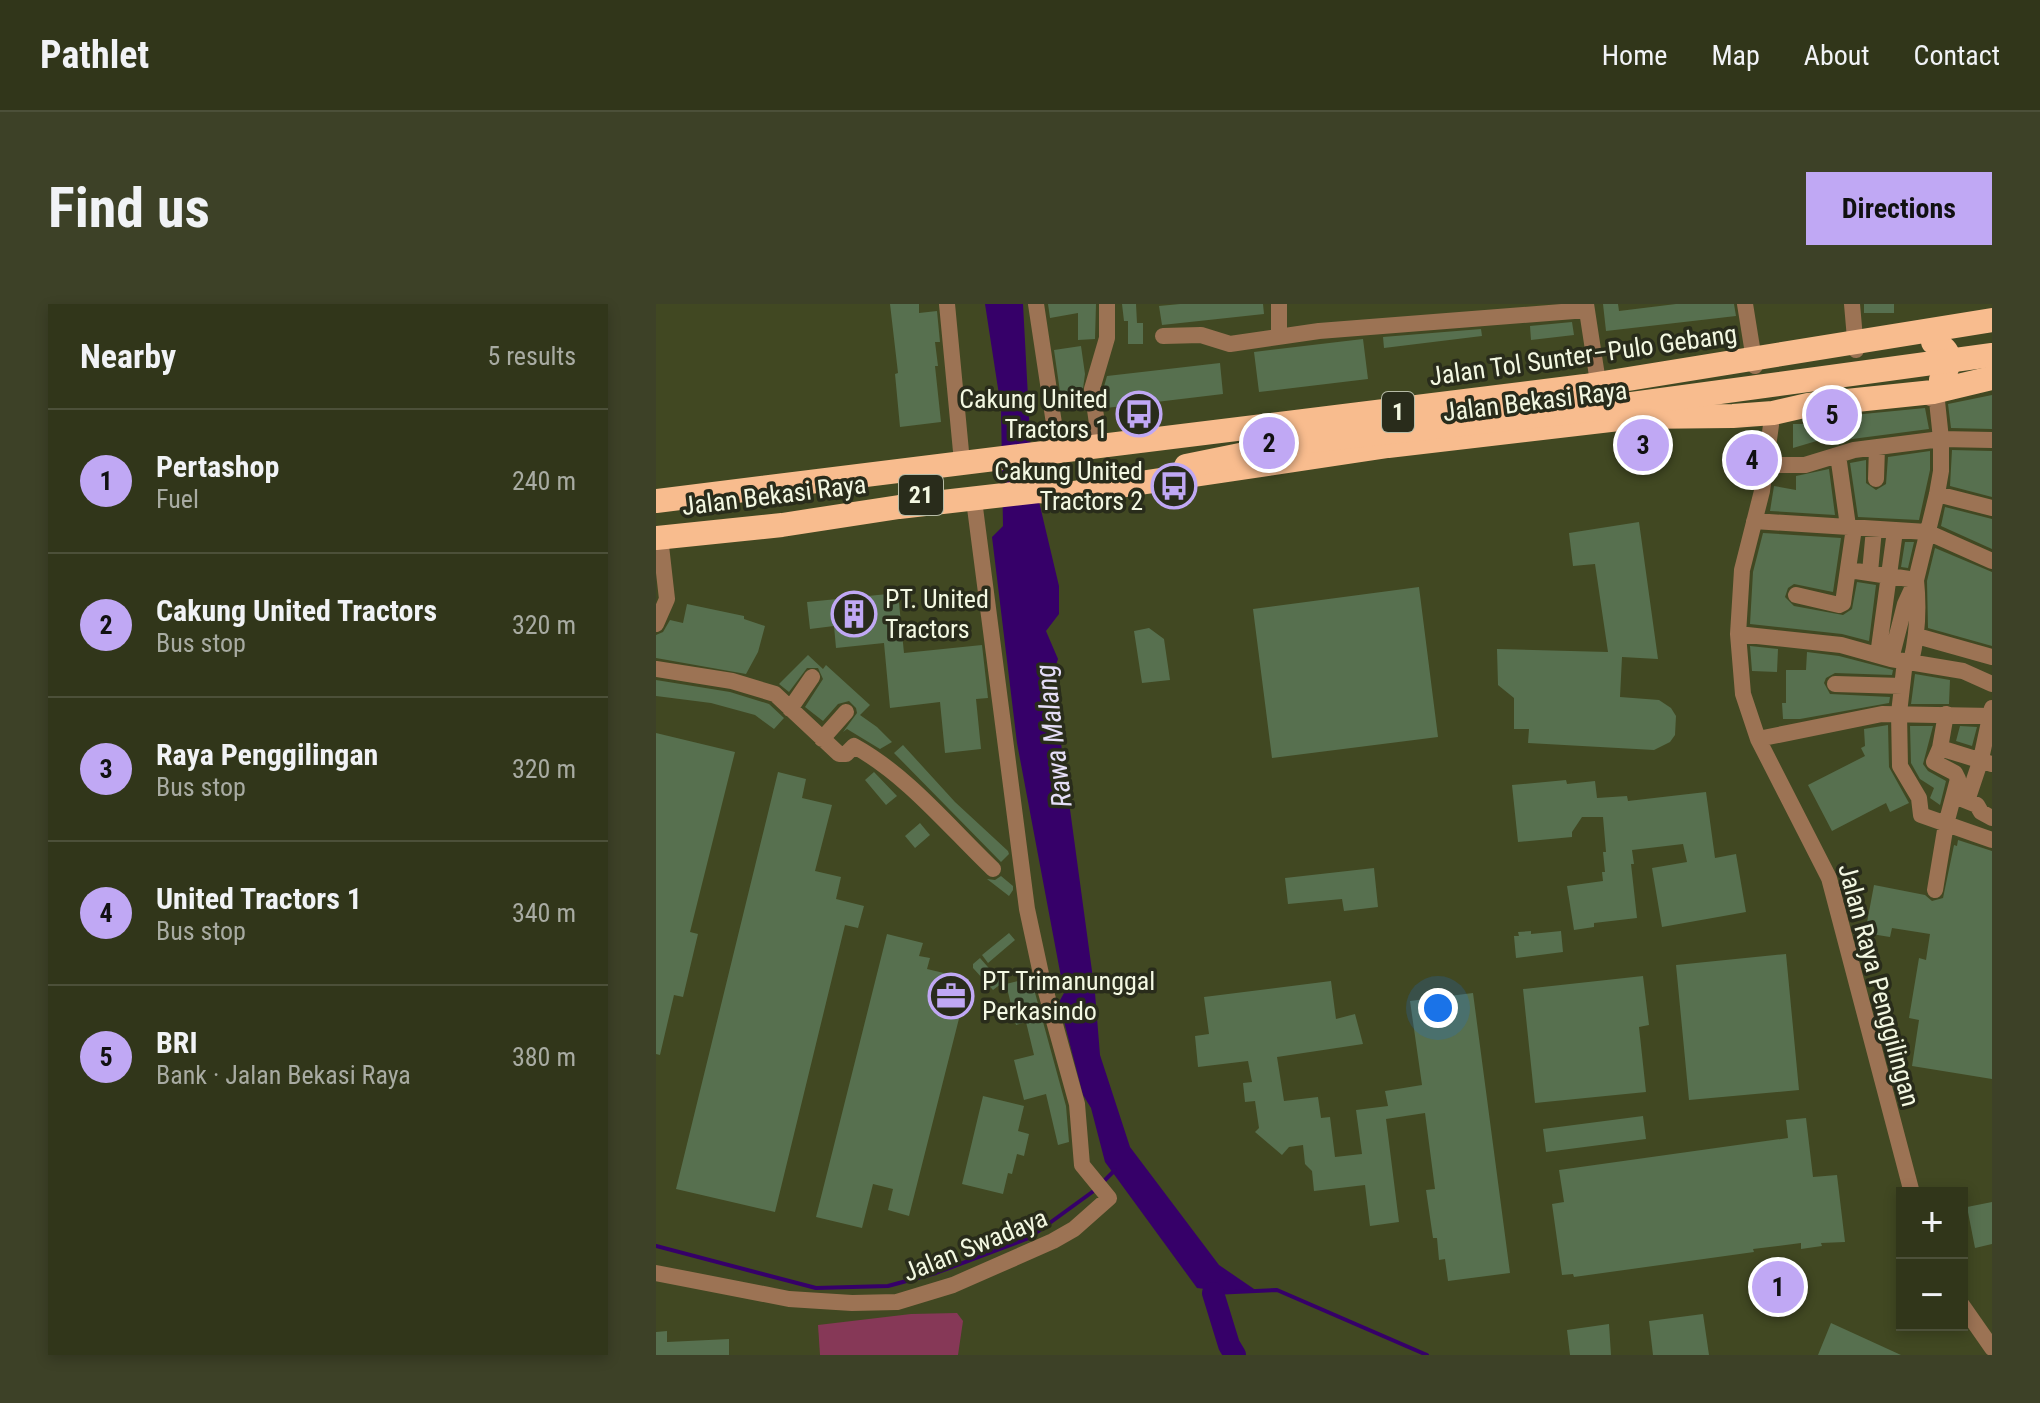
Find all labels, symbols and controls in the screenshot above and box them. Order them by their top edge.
text: Pathlet [40,33,149,77]
text: Home [1602,39,1667,72]
text: Map [1711,39,1760,72]
text: About [1804,39,1870,72]
text: Contact [1914,39,2000,72]
button: Directions [1806,172,1992,245]
text: Find us [48,175,210,241]
street label: Jalan Tol Sunter–Pulo Gebang [1427,319,1739,391]
text: Nearby [80,336,176,376]
text: 5 results [487,341,576,371]
street label: Jalan Bekasi Raya [1441,375,1629,427]
place label: Cakung United Tractors 1 [959,384,1108,444]
pin: 5 [1806,385,1858,445]
bus stop icon: Cakung United Tractors 1 [1115,390,1163,438]
road number: 1 [1382,392,1414,432]
pin: 2 [1243,413,1295,473]
pin: 3 [1617,415,1669,475]
pin: 4 [1726,430,1778,490]
text: Pertashop [156,449,279,484]
place label: Cakung United Tractors 2 [994,456,1143,516]
bus stop icon: Cakung United Tractors 2 [1150,462,1198,510]
text: 1 [99,466,113,496]
text: 240 m [512,466,576,496]
street label: Jalan Bekasi Raya [680,469,868,521]
road number: 21 [899,475,943,515]
text: Fuel [156,484,199,514]
place label: PT. United Tractors [885,584,989,644]
building icon: PT. United Tractors [830,590,878,638]
text: Cakung United Tractors [156,593,437,628]
text: 2 [99,610,113,640]
text: 320 m [512,610,576,640]
text: Bus stop [156,628,246,658]
water label: Rawa Malang [1028,663,1079,809]
text: Raya Penggilingan [156,737,378,772]
text: 3 [99,754,113,784]
text: 320 m [512,754,576,784]
text: Bus stop [156,772,246,802]
street label: Jalan Raya Penggilingan [1832,860,1926,1110]
text: United Tractors 1 [156,881,362,916]
text: 4 [99,898,113,928]
text: 340 m [512,898,576,928]
text: Bus stop [156,916,246,946]
place label: PT Trimanunggal Perkasindo [982,966,1155,1026]
office icon: PT Trimanunggal Perkasindo [927,972,975,1020]
your location [1418,988,1458,1028]
text: BRI [156,1025,198,1060]
text: 5 [99,1042,113,1072]
text: 380 m [512,1042,576,1072]
text: Bank · Jalan Bekasi Raya [156,1060,411,1090]
map controls [1896,1187,1968,1331]
button: + [1896,1187,1968,1259]
street label: Jalan Swadaya [898,1202,1052,1288]
pin: 1 [1752,1257,1804,1317]
button: − [1896,1259,1968,1331]

